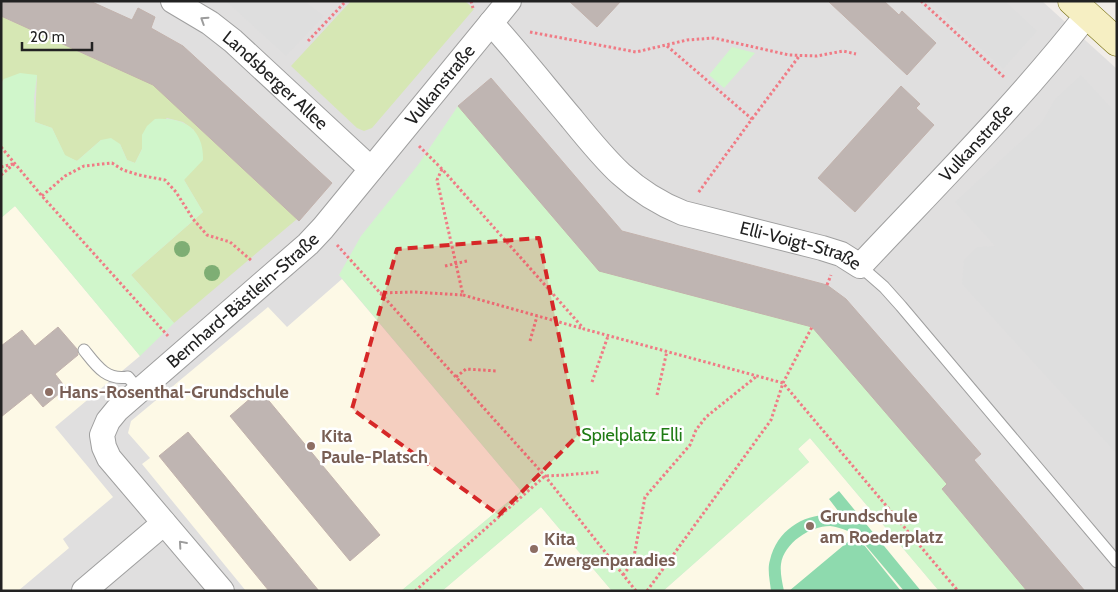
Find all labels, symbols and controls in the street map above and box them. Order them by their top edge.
one-way arrow [201,17,210,26]
scale bar [22,20,92,52]
street label: Landsberger Allee [218,26,333,135]
text: 20 m [30,28,65,46]
street label: Vulkanstraße [401,40,480,130]
street label: Vulkanstraße [935,99,1017,186]
street label: Elli-Voigt-Straße [738,217,865,275]
street label: Bernhard-Bästlein-Straße [162,228,324,373]
place label: Hans-Rosenthal-Grundschule [59,381,289,403]
marker: Hans-Rosenthal-Grundschule [43,386,55,398]
park label: Spielplatz Elli [581,424,683,446]
place label: Kita Paule-Platsch [321,425,428,468]
marker: Kita Paule-Platsch [305,440,317,452]
place label: Grundschule am Roederplatz [820,505,944,548]
marker: Grundschule am Roederplatz [804,520,816,532]
place label: Kita Zwergenparadies [544,528,676,571]
one-way arrow [179,540,188,549]
marker: Kita Zwergenparadies [528,543,540,555]

